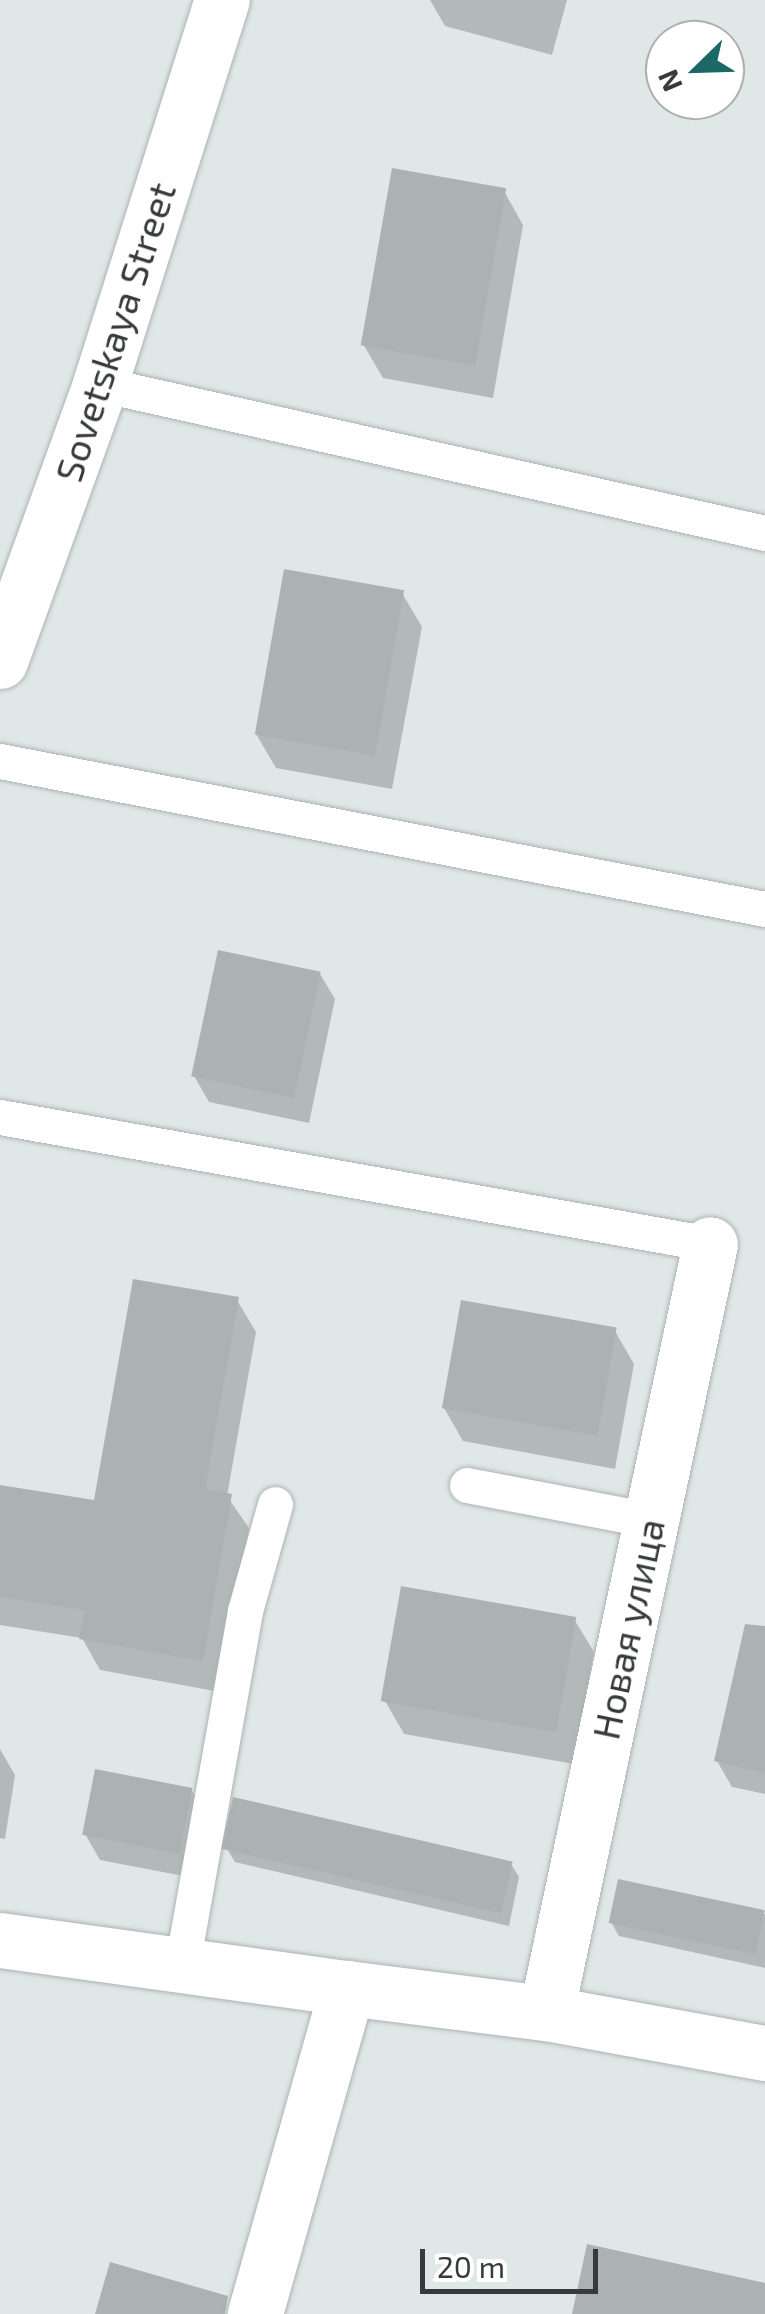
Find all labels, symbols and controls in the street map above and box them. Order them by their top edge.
north arrow [645,20,745,120]
text: N [650,65,689,97]
street label: Sovetskaya Street [45,177,185,487]
street label: Новая улица [582,1515,674,1743]
scale bar [425,2229,602,2291]
text: 20 m [437,2248,505,2284]

